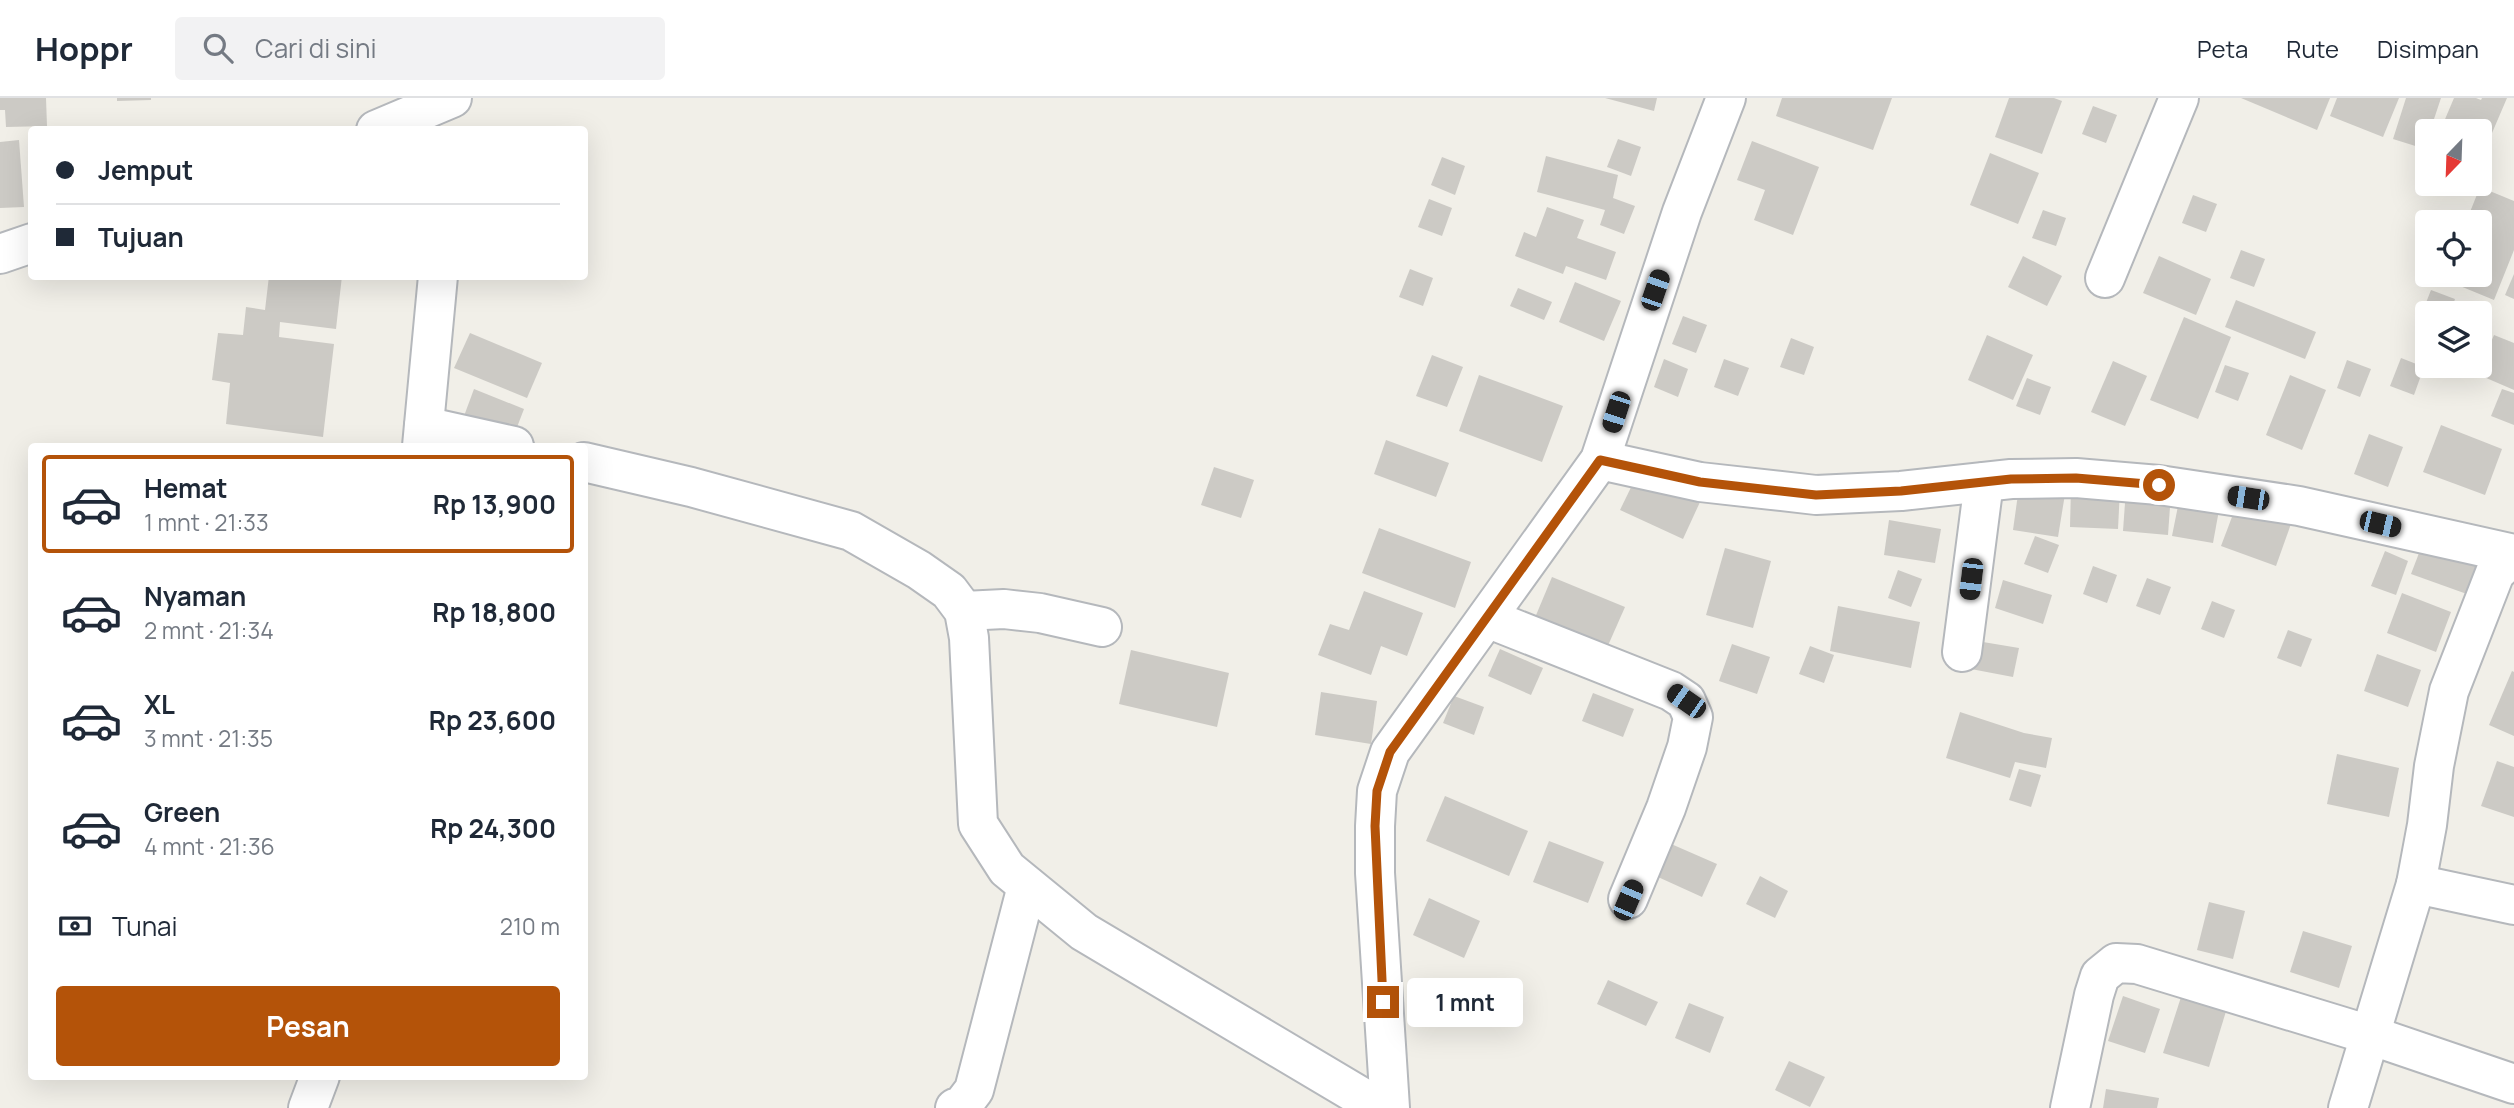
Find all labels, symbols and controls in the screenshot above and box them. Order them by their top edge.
search box [175,17,665,80]
text: Hoppr [35,26,133,71]
icon: search [199,29,237,67]
text: Cari di sini [255,30,377,66]
text: Peta [2197,32,2248,65]
text: Rute [2286,32,2339,65]
text: Disimpan [2377,32,2479,65]
north arrow [2415,119,2492,196]
map controls [2415,119,2492,378]
text: Jemput [98,152,193,188]
button: locate [2415,210,2492,287]
text: Tujuan [98,219,184,255]
car [1639,267,1672,313]
button: layers [2415,301,2492,378]
car [1600,389,1633,435]
route start [2143,469,2175,501]
text: Hemat [144,470,228,506]
icon: car [60,473,123,536]
car [2226,484,2271,512]
text: Rp 13,900 [433,486,556,522]
text: 1 mnt · 21:33 [144,506,269,538]
car [2358,509,2403,539]
car [1959,557,1984,601]
text: Nyaman [144,578,246,614]
icon: car [60,581,123,644]
text: Rp 18,800 [432,594,556,630]
text: 2 mnt · 21:34 [144,614,274,646]
car [1663,680,1710,722]
text: XL [144,686,175,722]
icon: car [60,689,123,752]
text: Rp 23,600 [429,702,556,738]
text: 3 mnt · 21:35 [144,722,273,754]
text: Green [144,794,220,830]
icon: car [60,797,123,860]
text: Rp 24,300 [430,810,556,846]
text: 4 mnt · 21:36 [144,830,275,862]
car [1611,877,1646,923]
icon: cash [56,907,94,945]
text: Tunai [112,908,178,944]
text: 210 m [500,910,560,942]
callout: 1 mnt [1408,978,1523,1026]
button: Pesan [56,986,560,1066]
route end [1367,986,1399,1018]
text: 1 mnt [1435,986,1495,1018]

